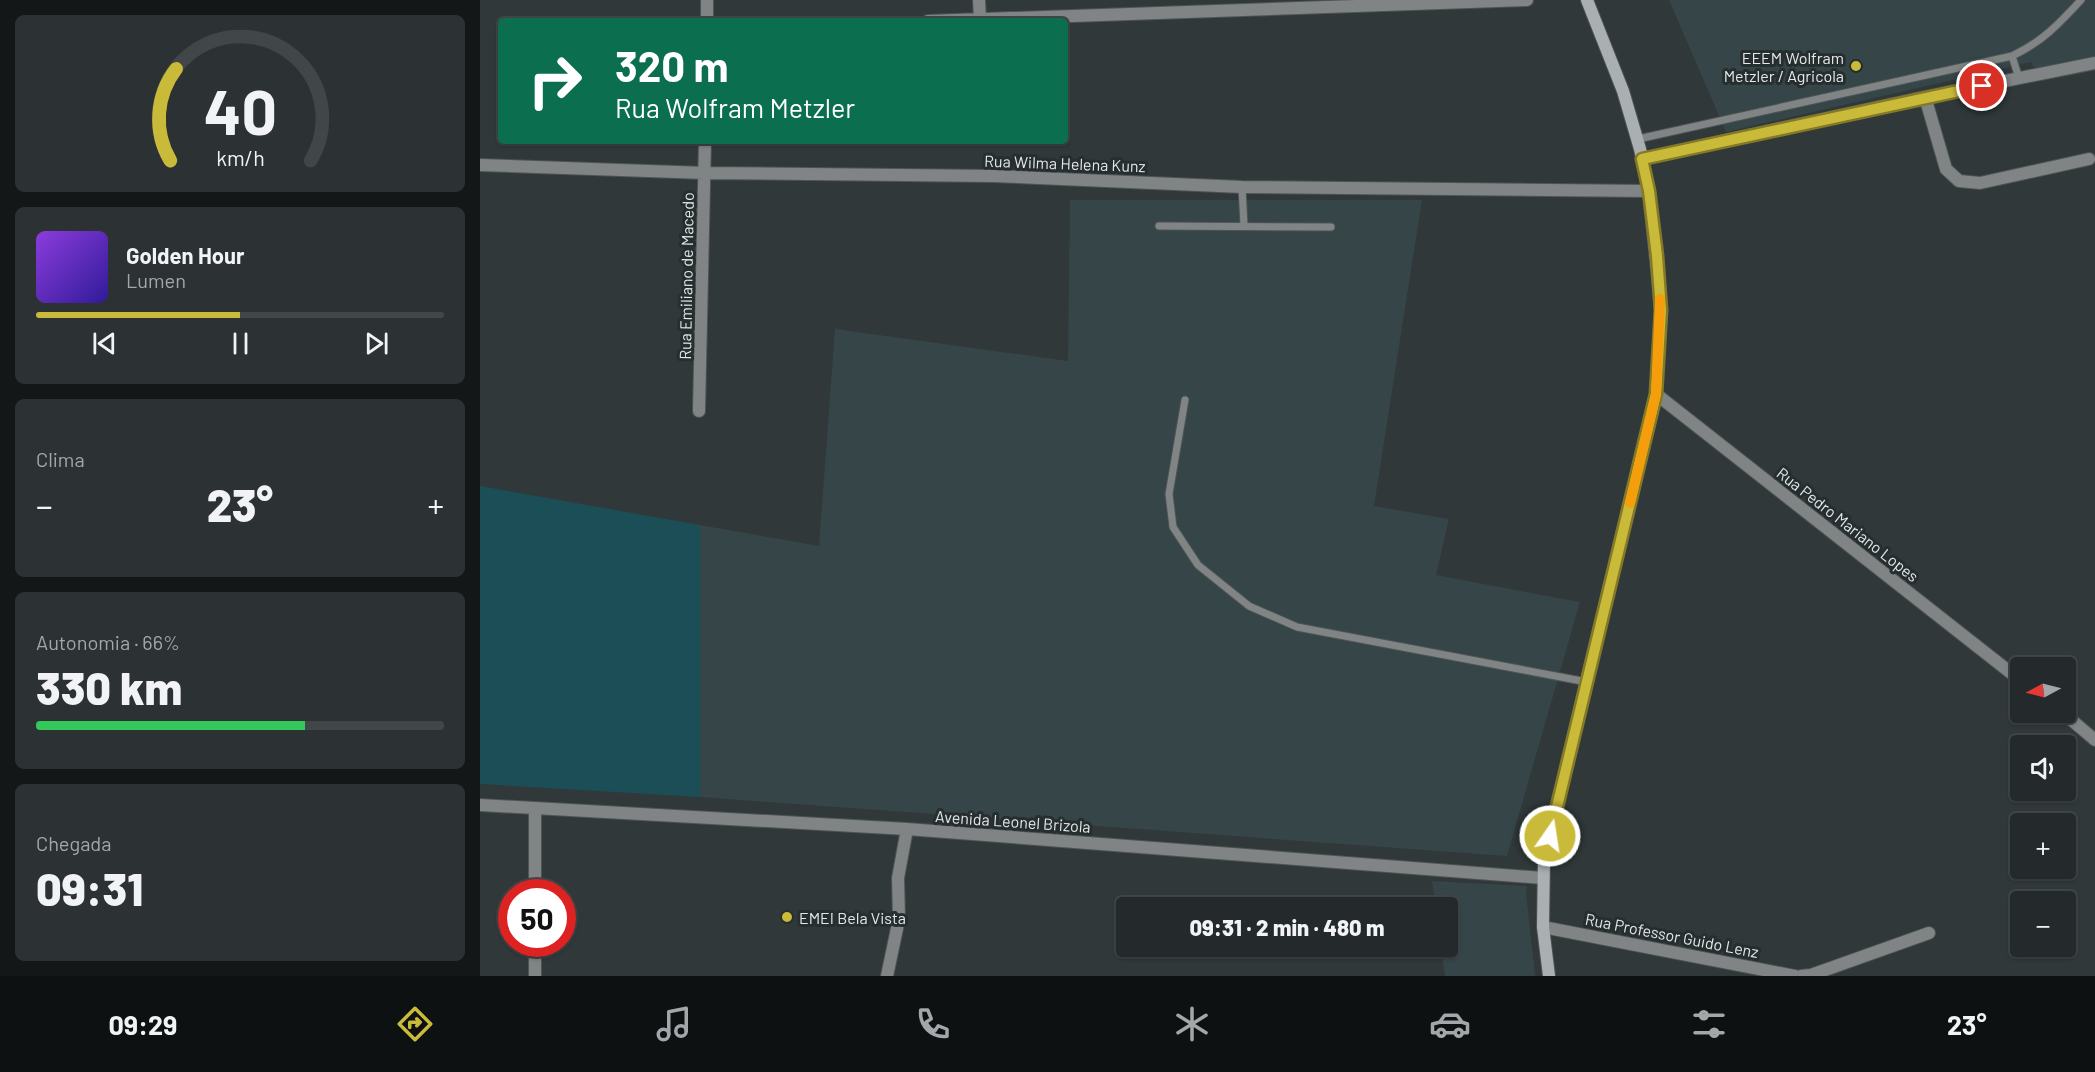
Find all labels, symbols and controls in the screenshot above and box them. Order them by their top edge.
text: 320 m [615,40,729,90]
icon: right [516,42,594,120]
place label: EEEM Wolfram Metzler / Agricola [1724,48,1844,85]
marker: EEEM Wolfram Metzler / Agricola [1849,59,1863,73]
pin [1956,60,2007,111]
icon: arrive [1965,69,1998,102]
text: 40 [203,73,277,147]
text: Rua Wolfram Metzler [615,91,855,123]
text: km/h [216,145,264,170]
street label: Rua Wilma Helena Kunz [984,151,1146,175]
street label: Rua Emiliano de Macedo [675,192,697,360]
text: Golden Hour [126,242,244,268]
text: Lumen [126,268,186,292]
icon: previous [88,327,121,360]
icon: pause [224,327,257,360]
icon: next [360,327,393,360]
text: Clima [36,447,85,471]
street label: Rua Pedro Mariano Lopes [1773,463,1923,585]
text: 23° [207,477,273,531]
text: − [36,485,53,525]
text: + [427,485,444,525]
text: Autonomia · 66% [36,630,180,654]
north arrow [2010,657,2076,723]
map controls [2010,657,2076,957]
text: 330 km [36,660,182,714]
button: sound [2010,735,2076,801]
position arrow [1518,804,1582,868]
street label: Avenida Leonel Brizola [935,806,1091,836]
button: + [2010,813,2076,879]
text: Chegada [36,831,112,855]
text: 09:31 [36,861,143,915]
speed limit sign: 50 [498,879,576,957]
button: − [2010,891,2076,957]
place label: EMEI Bela Vista [799,908,906,927]
street label: Rua Professor Guido Lenz [1584,909,1760,961]
marker: EMEI Bela Vista [780,910,794,924]
text: 09:31 · 2 min · 480 m [1189,914,1385,940]
icon: directions [394,1003,436,1045]
icon: music [653,1003,695,1045]
icon: phone [912,1003,954,1045]
icon: climate [1171,1003,1213,1045]
icon: car [1429,1003,1471,1045]
icon: filters [1688,1003,1730,1045]
text: 09:29 [108,1008,177,1040]
text: 23° [1947,1008,1987,1040]

